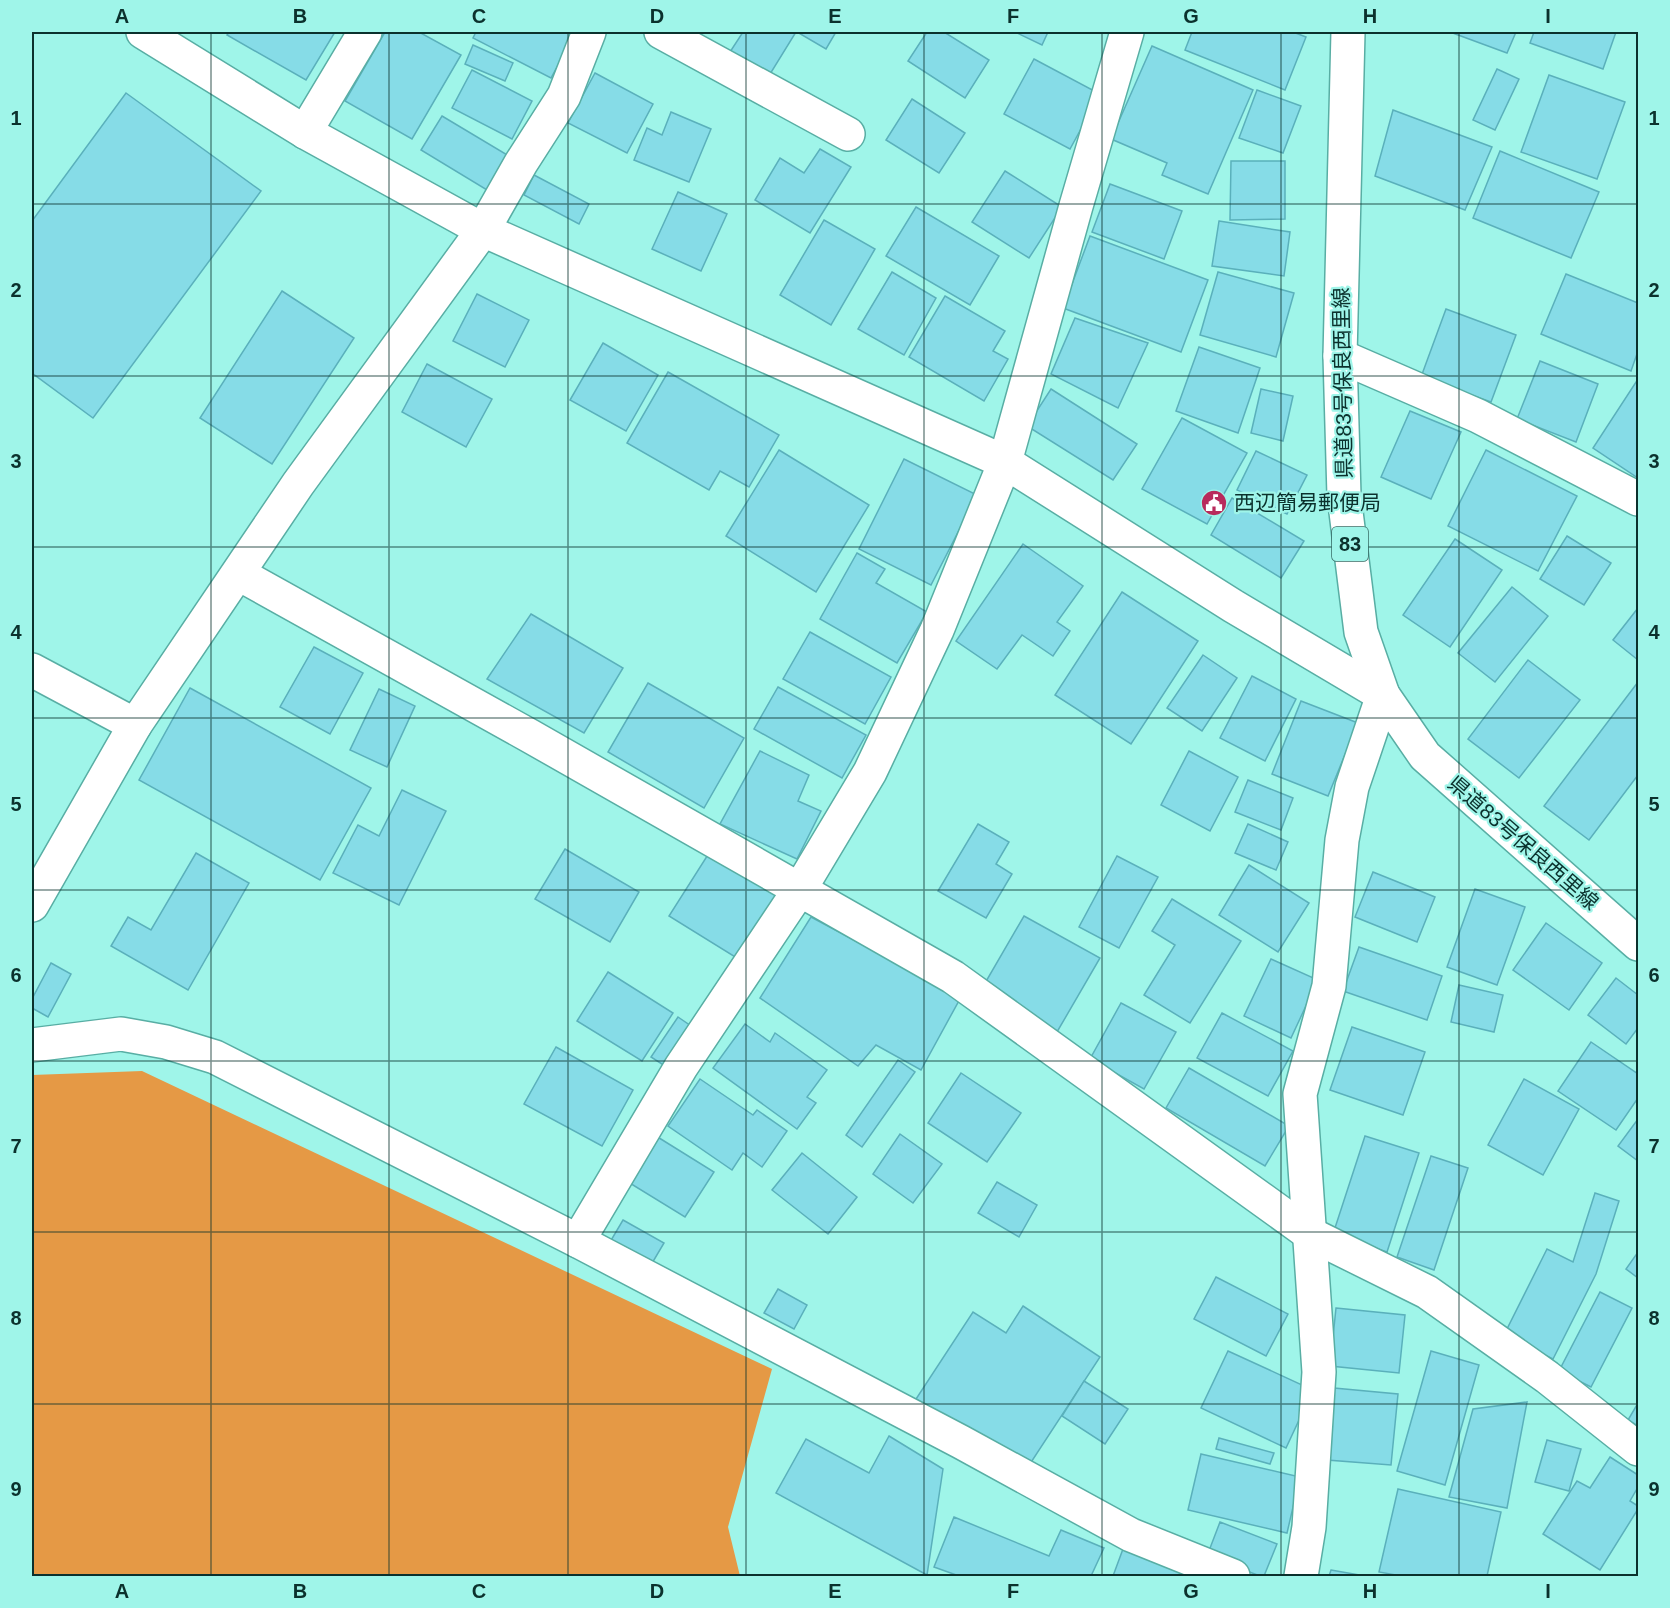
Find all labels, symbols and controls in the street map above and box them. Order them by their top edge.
text: A [115,5,129,27]
text: B [293,5,307,27]
text: C [472,5,486,27]
text: D [650,5,664,27]
text: E [828,5,842,27]
text: F [1007,5,1019,27]
text: G [1183,5,1199,27]
text: H [1363,5,1377,27]
text: I [1545,5,1551,27]
text: 1 [10,107,22,129]
text: 1 [1648,107,1660,129]
text: 2 [10,279,22,301]
text: 2 [1648,279,1660,301]
street label: 県道83号保良西里線 [1329,287,1356,479]
text: 3 [10,450,22,472]
text: 3 [1648,450,1660,472]
public building icon: 西辺簡易郵便局 [1199,488,1229,518]
place label: 西辺簡易郵便局 [1234,491,1381,514]
road number: 83 [1332,527,1368,561]
text: 4 [10,621,22,643]
text: 4 [1648,621,1660,643]
street label: 県道83号保良西里線 [1444,771,1603,914]
text: 5 [10,793,22,815]
text: 5 [1648,793,1660,815]
text: 6 [10,964,22,986]
text: 6 [1648,964,1660,986]
text: 7 [10,1135,22,1157]
text: 7 [1648,1135,1660,1157]
text: 8 [10,1307,22,1329]
text: 8 [1648,1307,1660,1329]
text: 9 [10,1478,22,1500]
text: 9 [1648,1478,1660,1500]
text: A [115,1580,129,1602]
text: B [293,1580,307,1602]
text: C [472,1580,486,1602]
text: D [650,1580,664,1602]
text: E [828,1580,842,1602]
text: F [1007,1580,1019,1602]
text: G [1183,1580,1199,1602]
text: H [1363,1580,1377,1602]
text: I [1545,1580,1551,1602]

